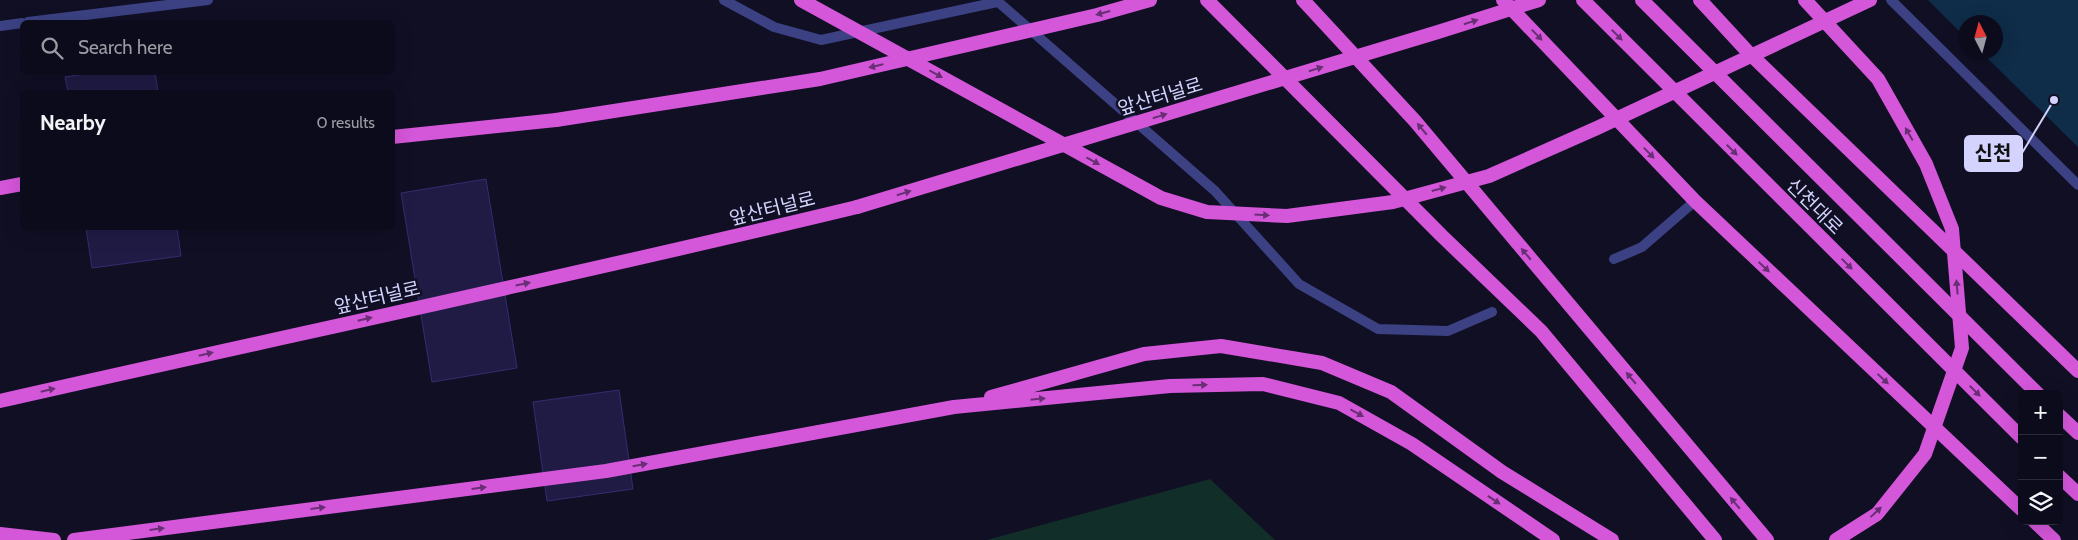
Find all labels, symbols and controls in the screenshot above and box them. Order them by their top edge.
one-way arrow [1095,9,1110,17]
north arrow [1958,15,2003,60]
one-way arrow [1464,17,1479,25]
search box [20,20,395,75]
one-way arrow [1531,29,1543,41]
one-way arrow [1611,29,1623,41]
icon: search [38,34,66,62]
text: Search here [78,36,172,59]
one-way arrow [869,62,884,70]
one-way arrow [1308,65,1323,73]
one-way arrow [928,70,943,78]
street label: 앞산터널로 [1115,73,1205,120]
text: Nearby [40,110,106,135]
one-way arrow [1153,111,1168,119]
text: 0 results [316,113,375,132]
one-way arrow [1416,123,1427,136]
one-way arrow [1905,127,1913,141]
callout: 신천 [1965,136,2022,171]
text: 신천 [1975,141,2011,165]
one-way arrow [1726,144,1738,156]
one-way arrow [1643,147,1655,159]
one-way arrow [1086,157,1101,165]
street label: 신천대로 [1782,174,1847,239]
one-way arrow [1432,185,1447,193]
street label: 앞산터널로 [727,187,817,230]
one-way arrow [896,188,911,196]
one-way arrow [1254,211,1270,219]
one-way arrow [1521,247,1532,260]
one-way arrow [1841,258,1853,270]
one-way arrow [1758,261,1770,273]
street label: 앞산터널로 [332,276,422,319]
one-way arrow [1953,279,1961,295]
one-way arrow [516,280,531,288]
one-way arrow [357,315,372,323]
one-way arrow [199,350,214,358]
one-way arrow [1625,372,1636,385]
one-way arrow [1876,373,1888,385]
one-way arrow [1192,381,1208,389]
one-way arrow [1969,385,1981,397]
one-way arrow [40,386,55,394]
map controls [2018,390,2063,525]
button: + [2018,390,2063,435]
one-way arrow [1030,395,1046,403]
one-way arrow [1350,409,1364,417]
button: − [2018,435,2063,480]
one-way arrow [632,461,647,469]
button: layers [2018,480,2063,525]
one-way arrow [471,483,487,491]
one-way arrow [1487,495,1501,505]
one-way arrow [1730,496,1741,509]
one-way arrow [310,504,326,512]
one-way arrow [1870,506,1882,518]
one-way arrow [149,525,165,533]

